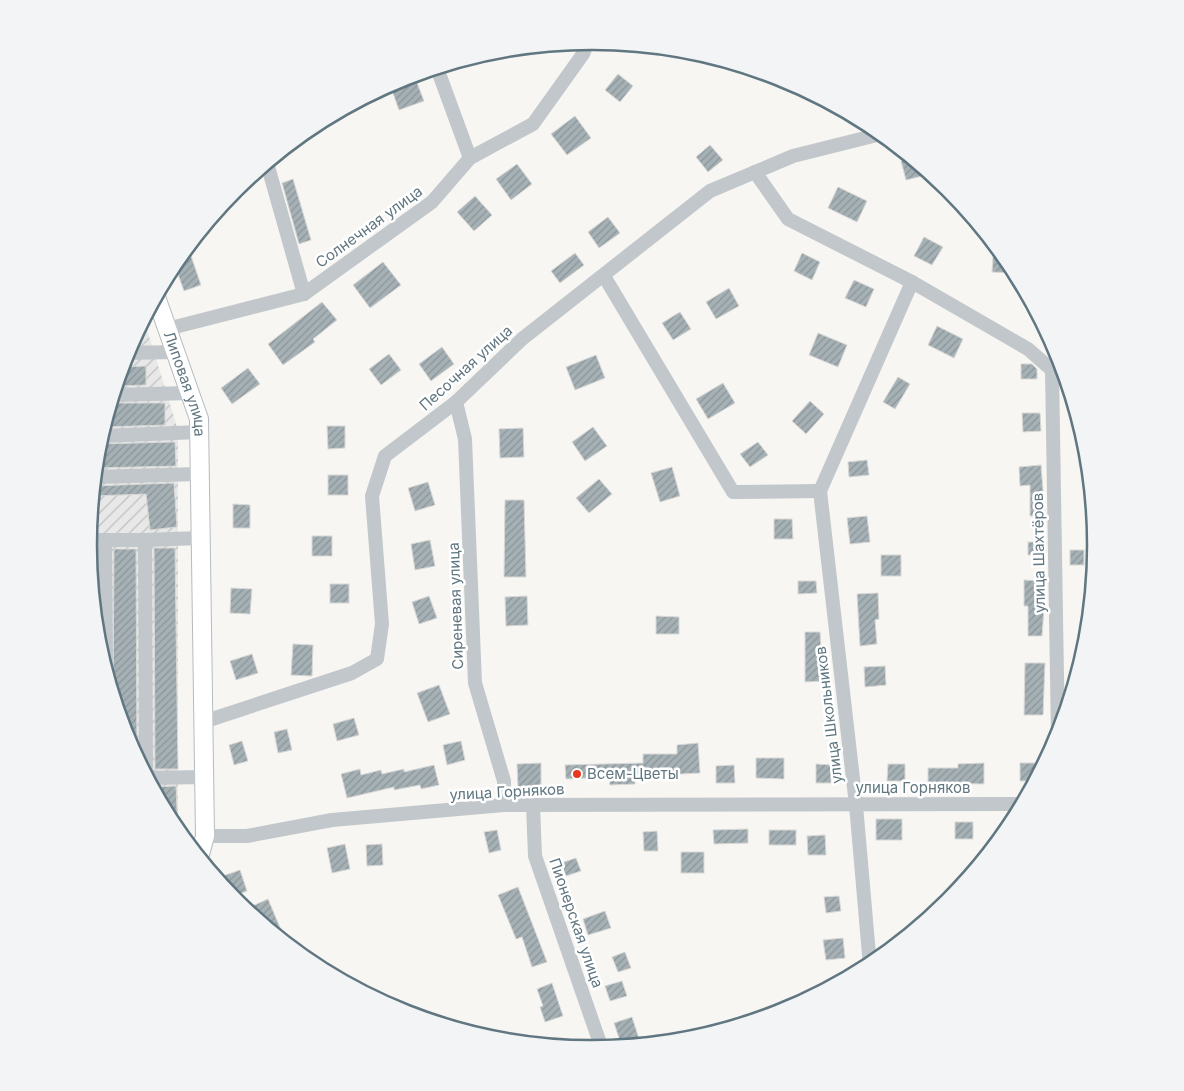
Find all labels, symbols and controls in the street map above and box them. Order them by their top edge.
street label: Солнечная улица [312,181,426,272]
street label: Песочная улица [415,321,516,414]
street label: Липовая улица [160,329,209,437]
street label: улица Шахтёров [1028,493,1049,613]
street label: Сиреневая улица [444,542,467,670]
street label: улица Школьников [811,645,846,785]
place label: Всем-Цветы [587,764,679,783]
marker: Всем-Цветы [571,768,583,780]
street label: улица Горняков [856,778,970,797]
street label: улица Горняков [449,779,565,804]
street label: Пионерская улица [545,855,608,990]

